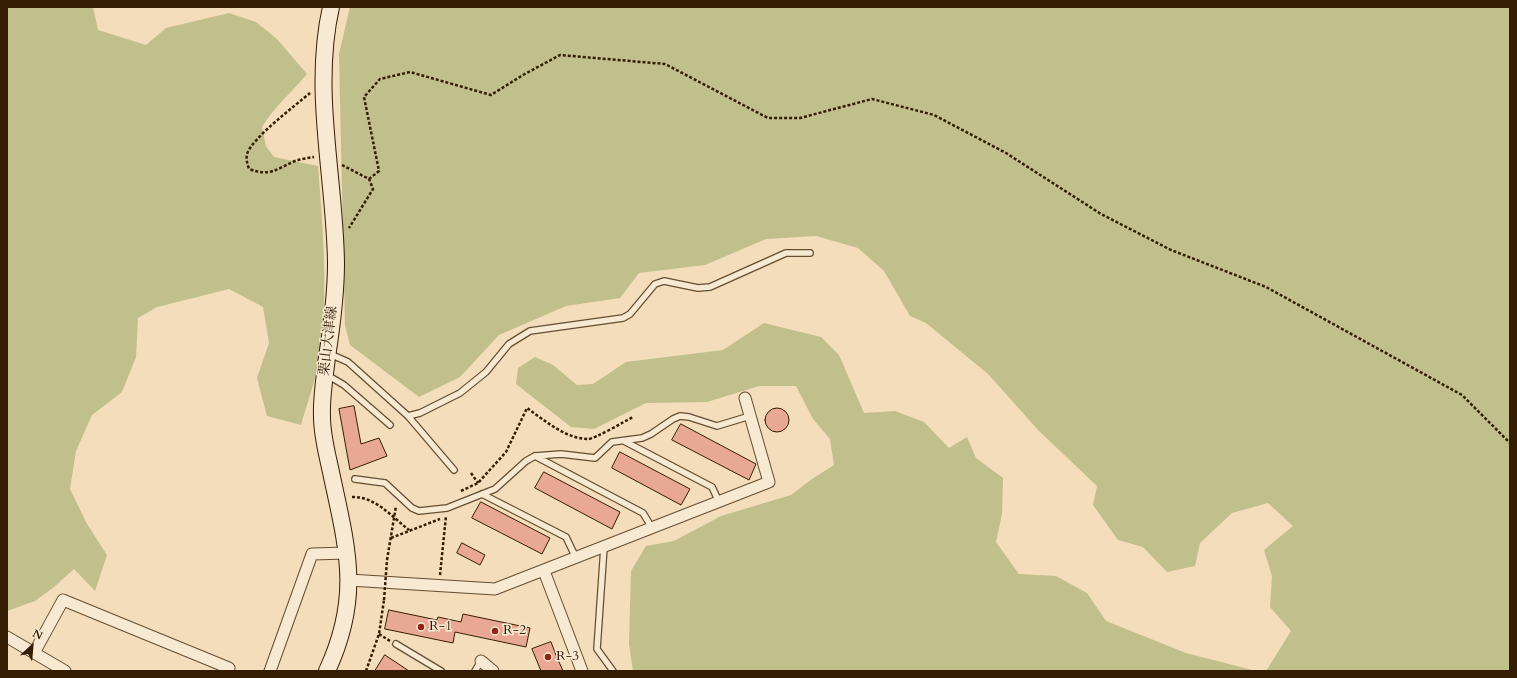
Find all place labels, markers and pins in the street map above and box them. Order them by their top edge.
place label: R-1 [429,619,452,635]
marker: R-1 [416,622,426,632]
place label: R-2 [503,623,526,639]
marker: R-2 [490,626,500,636]
place label: R-3 [556,649,579,665]
marker: R-3 [543,652,553,662]

